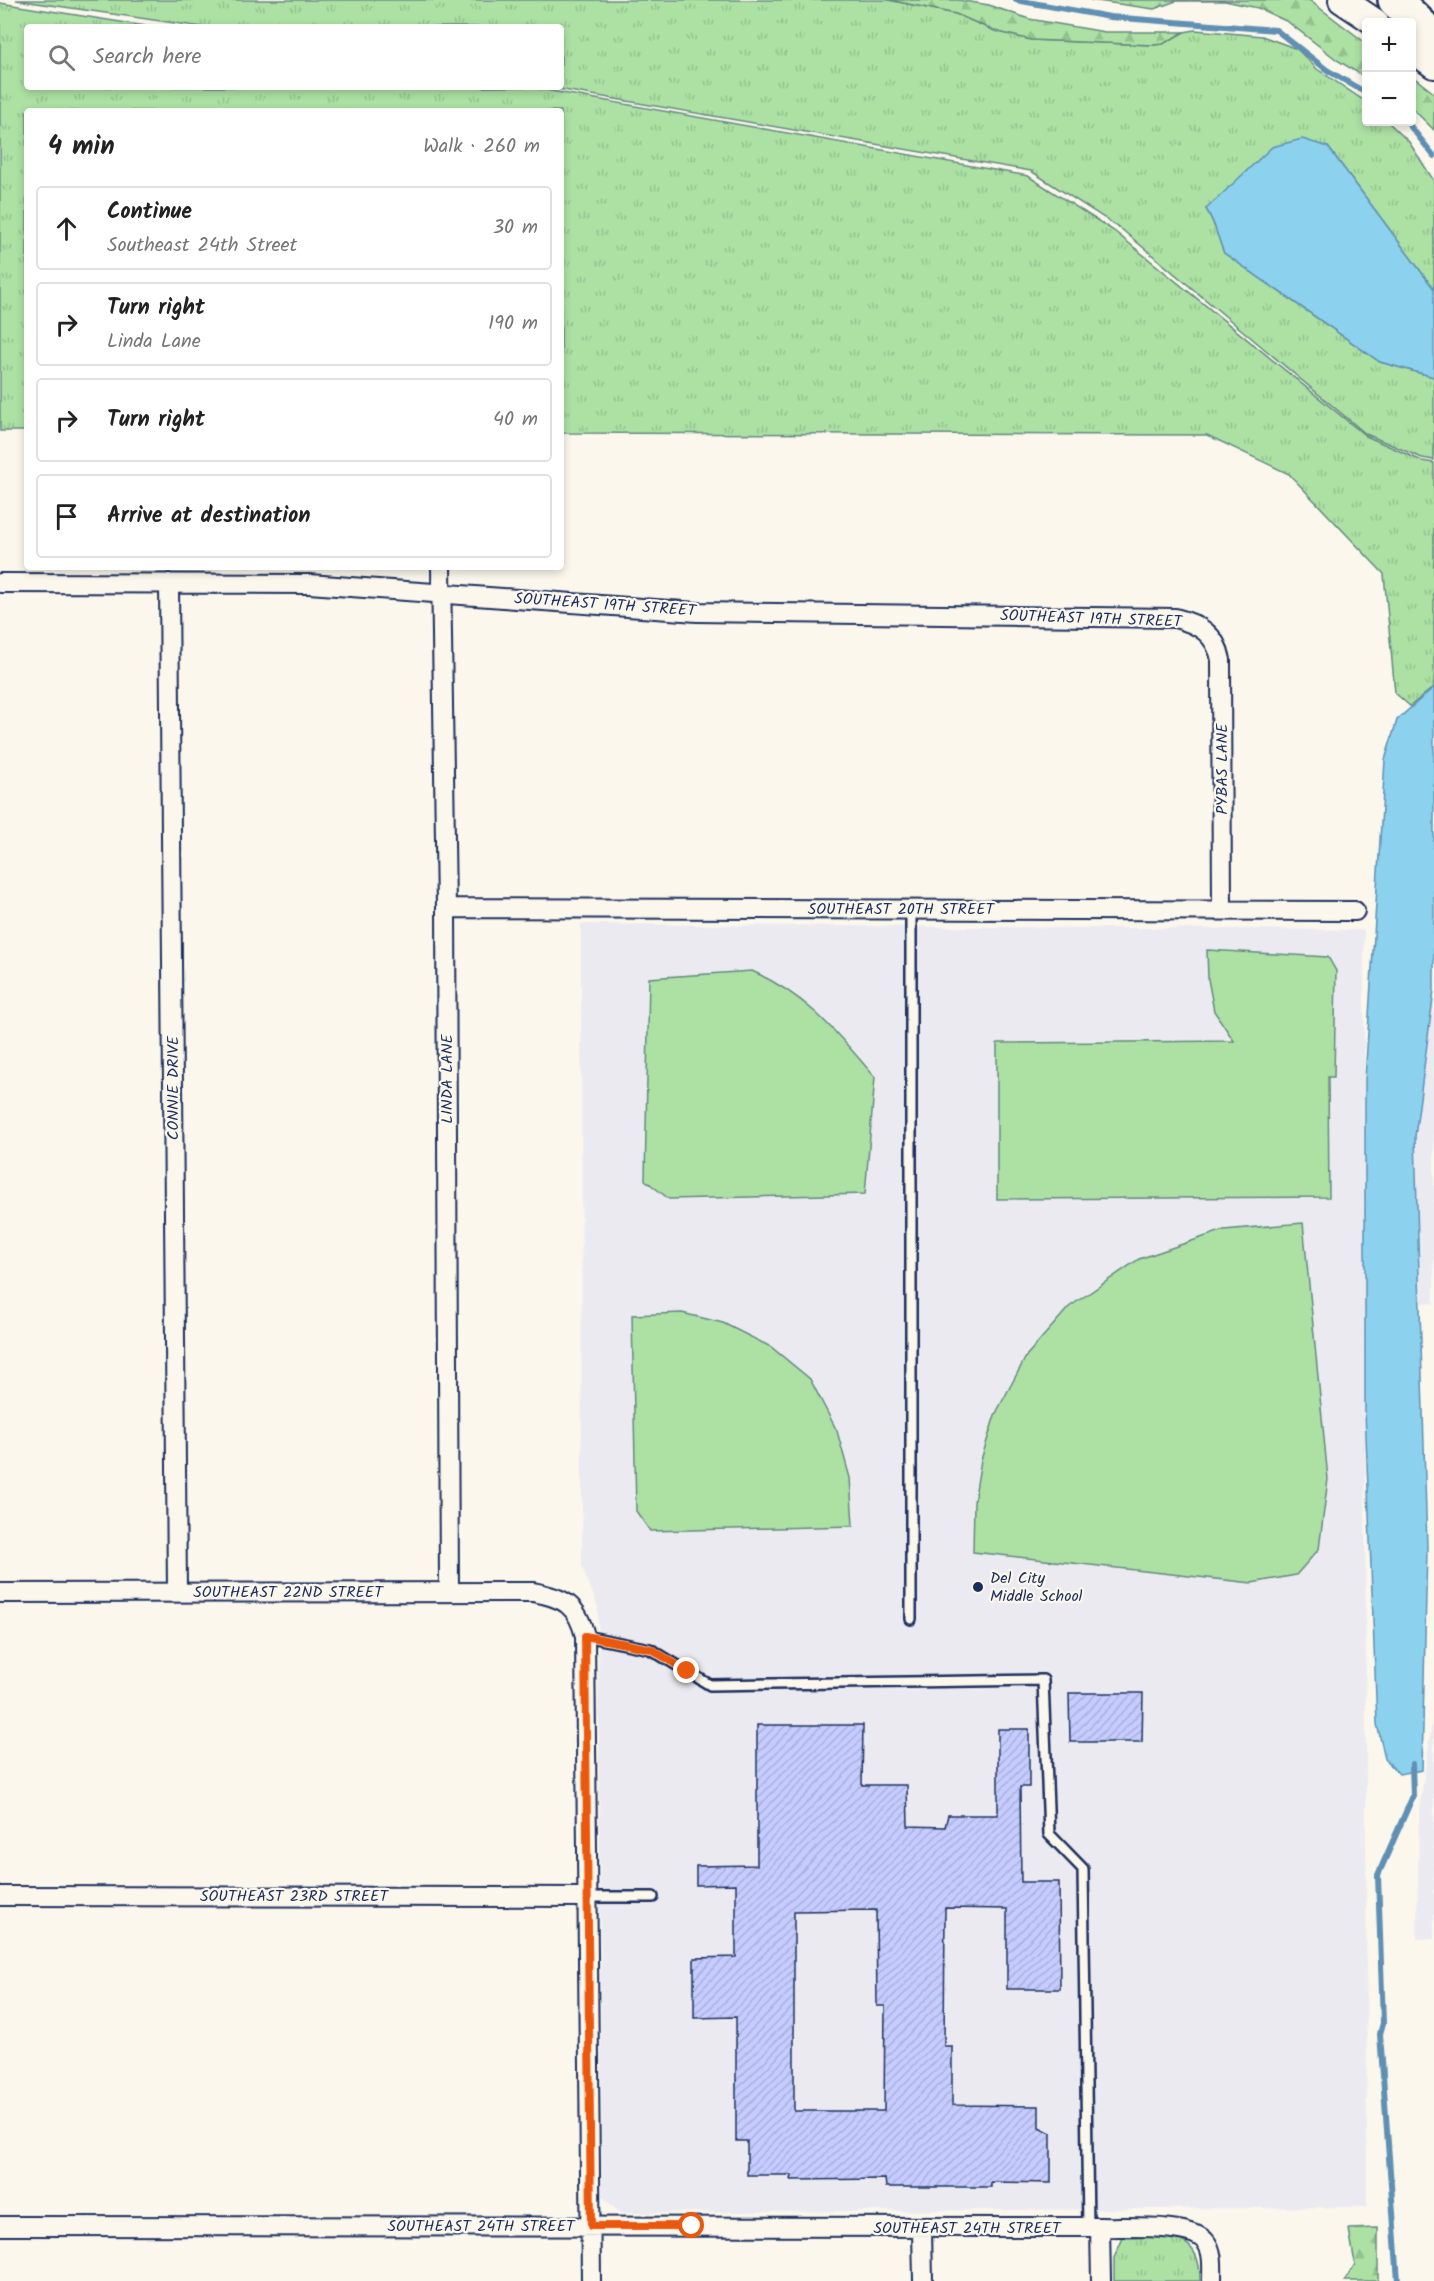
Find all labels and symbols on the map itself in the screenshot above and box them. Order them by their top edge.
street label: SOUTHEAST 19TH STREET [513,586,698,624]
street label: SOUTHEAST 19TH STREET [1000,603,1184,635]
street label: PYBAS LANE [1210,723,1235,815]
street label: SOUTHEAST 20TH STREET [808,897,996,922]
street label: LINDA LANE [435,1034,460,1124]
street label: CONNIE DRIVE [161,1035,186,1140]
place label: Del City Middle School [990,1566,1083,1609]
street label: SOUTHEAST 22ND STREET [193,1580,384,1605]
marker: Del City Middle School [971,1580,985,1594]
route end [673,1657,699,1683]
street label: SOUTHEAST 23RD STREET [200,1884,389,1909]
route start [678,2212,704,2238]
street label: SOUTHEAST 24TH STREET [387,2214,576,2239]
street label: SOUTHEAST 24TH STREET [873,2216,1062,2241]

